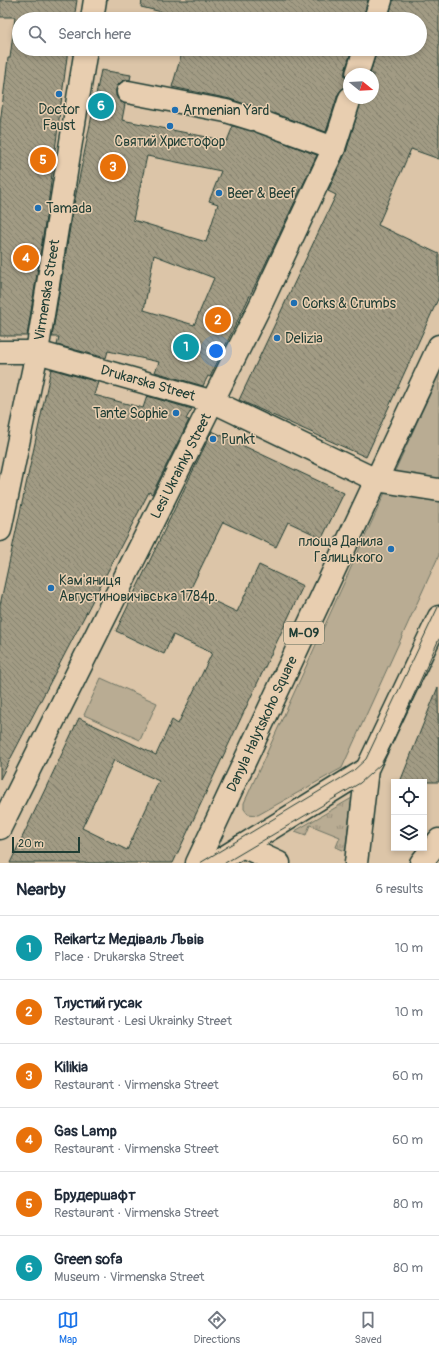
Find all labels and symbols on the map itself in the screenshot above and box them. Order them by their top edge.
north arrow [343,68,379,104]
marker: Doctor Faust [54,89,64,99]
pin: 6 [88,91,114,121]
place label: Doctor Faust [38,101,80,134]
place label: Armenian Yard [183,102,269,119]
marker: Armenian Yard [170,105,180,115]
marker: Святий Христофор [165,121,175,131]
place label: Святий Христофор [115,133,226,150]
pin: 5 [30,145,56,175]
pin: 3 [100,152,126,182]
place label: Beer & Beef [227,185,296,202]
marker: Beer & Beef [214,188,224,198]
place label: Tamada [46,200,92,217]
marker: Tamada [33,203,43,213]
street label: Virmenska Street [31,238,63,342]
pin: 4 [13,243,39,273]
place label: Corks & Crumbs [302,295,397,312]
marker: Corks & Crumbs [289,298,299,308]
pin: 2 [205,305,231,335]
place label: Delizia [285,330,323,347]
pin: 1 [173,332,199,362]
marker: Delizia [272,333,282,343]
your location [206,341,226,361]
street label: Drukarska Street [99,361,198,405]
place label: Tante Sophie [93,405,168,422]
marker: Tante Sophie [171,408,181,418]
street label: Lesi Ukrainky Street [147,410,215,522]
place label: Punkt [221,431,256,448]
marker: Punkt [208,434,218,444]
place label: площа Данила Галицького [298,533,383,566]
marker: площа Данила Галицького [386,544,396,554]
place label: Кам'яниця Августиновичівська 1784р. [59,572,218,605]
marker: Кам'яниця Августиновичівська 1784р. [46,583,56,593]
road number: М-09 [284,622,324,644]
street label: Danyla Halytskoho Square [223,653,301,795]
scale bar [12,835,80,854]

